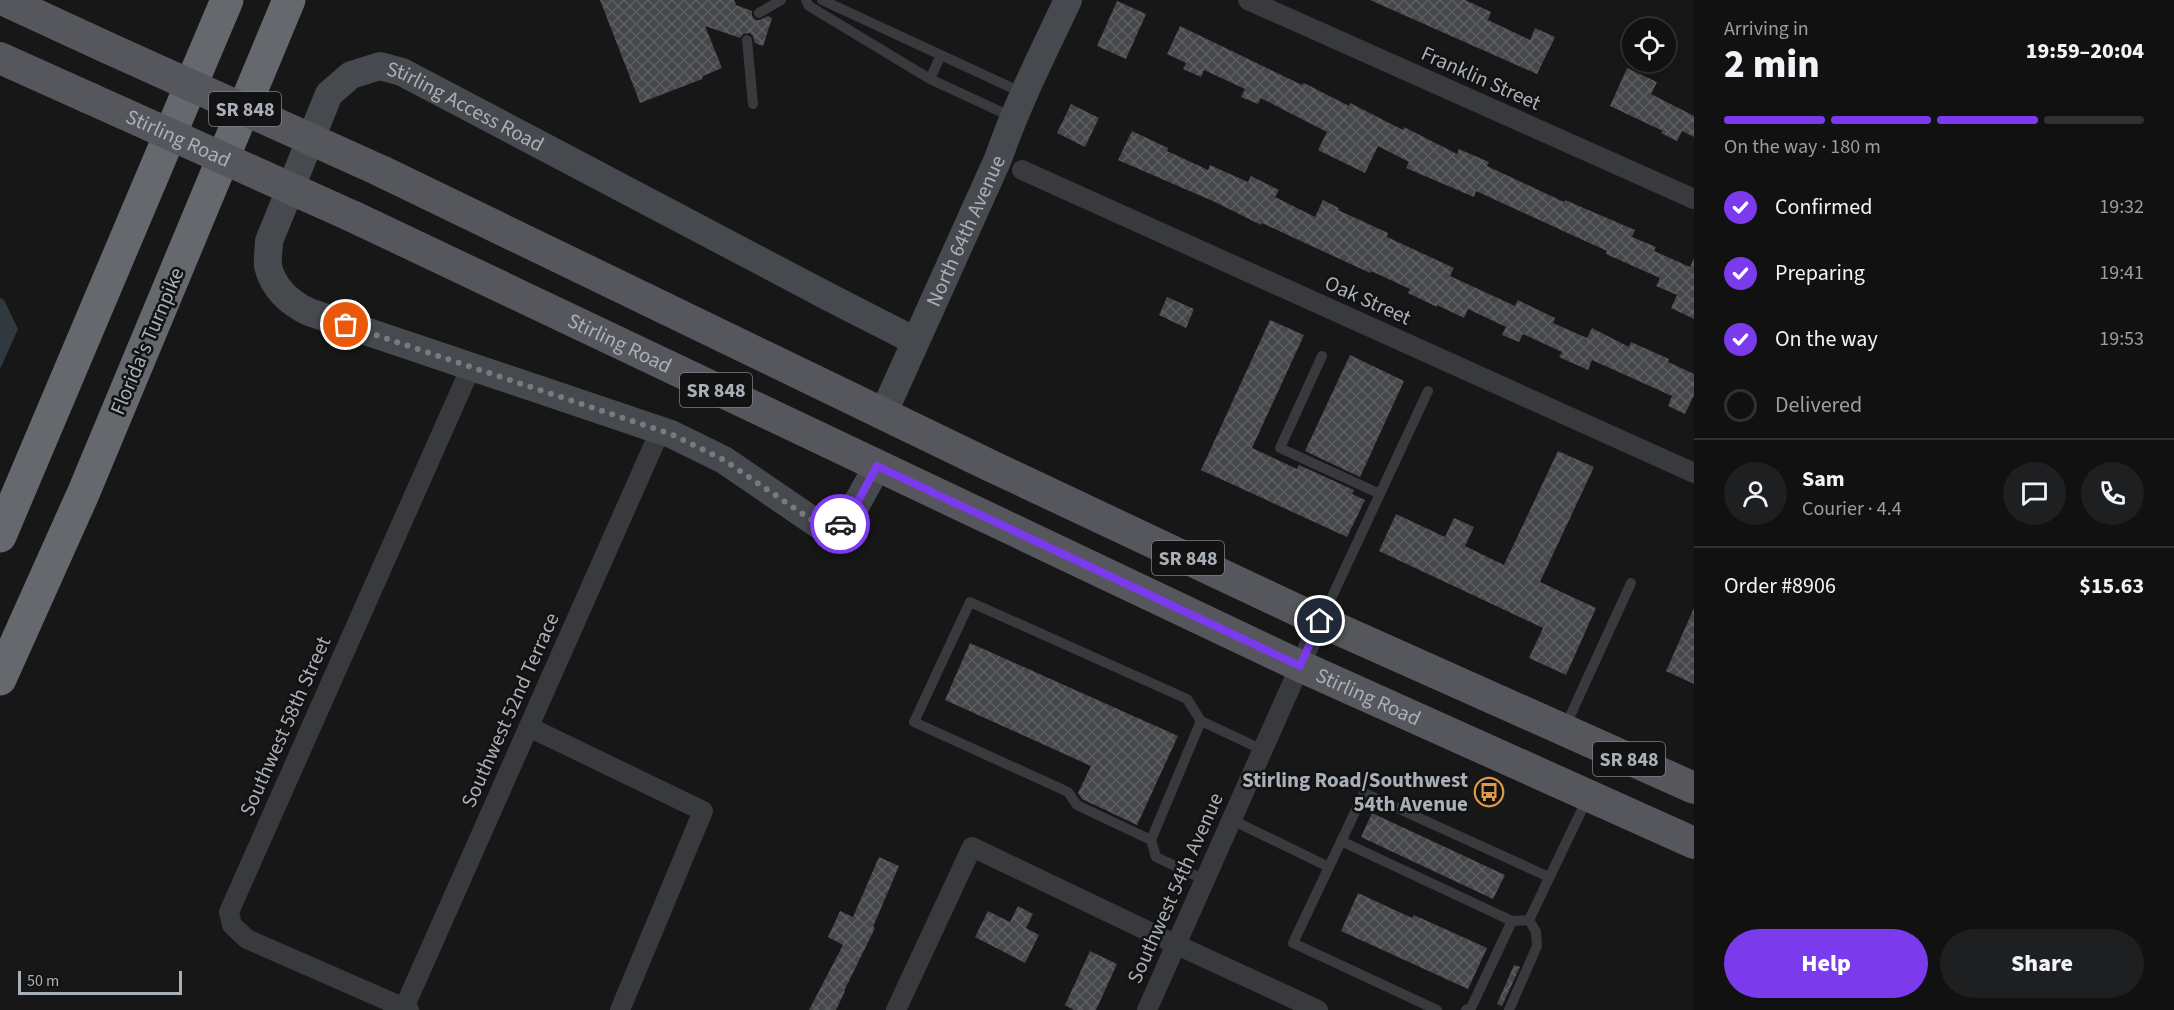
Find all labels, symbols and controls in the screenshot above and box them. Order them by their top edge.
text: Arriving in [1724,15,1809,43]
map controls [1622,18,1676,72]
button: locate [1622,18,1676,72]
text: 19:59–20:04 [2026,35,2144,67]
text: 2 min [1724,37,1820,93]
street label: Franklin Street [1416,38,1546,118]
street label: Stirling Access Road [383,53,549,159]
road number: SR 848 [209,92,281,126]
street label: Stirling Road [121,101,236,175]
text: On the way · 180 m [1724,133,1881,161]
street label: North 64th Avenue [918,150,1013,311]
icon: check [1724,191,1757,224]
text: Confirmed [1775,191,1872,223]
text: 19:32 [2099,193,2144,221]
icon: check [1724,257,1757,290]
text: Preparing [1775,257,1865,289]
text: 19:41 [2099,259,2144,287]
street label: Florida's Turnpike [102,263,192,419]
street label: Oak Street [1320,268,1416,332]
pin [320,299,371,350]
street label: Stirling Road [562,305,677,381]
icon: bag [329,308,362,341]
icon: check [1724,323,1757,356]
text: On the way [1775,323,1878,355]
text: 19:53 [2099,325,2144,353]
road number: SR 848 [680,373,752,407]
text: Delivered [1775,389,1862,421]
button: person [1724,462,1787,525]
button: chat [2003,462,2066,525]
button: phone [2081,462,2144,525]
text: Sam [1802,463,1845,495]
courier [810,494,870,554]
text: Courier · 4.4 [1802,495,1902,523]
icon: car [824,508,857,541]
road number: SR 848 [1152,541,1224,575]
text: Order #8906 [1724,570,1836,602]
text: $15.63 [2079,570,2144,602]
pin [1294,595,1345,646]
icon: home [1303,604,1336,637]
street label: Southwest 52nd Terrace [454,608,566,812]
street label: Southwest 58th Street [232,631,338,821]
street label: Stirling Road [1311,660,1426,733]
road number: SR 848 [1593,742,1665,776]
place label: Stirling Road/Southwest 54th Avenue [1242,765,1468,819]
bus stop icon: Stirling Road/Southwest 54th Avenue [1473,776,1505,808]
street label: Southwest 54th Avenue [1119,788,1231,988]
button: Help [1724,929,1928,998]
button: Share [1940,929,2144,998]
scale bar [18,968,182,996]
text: 50 m [27,970,59,992]

